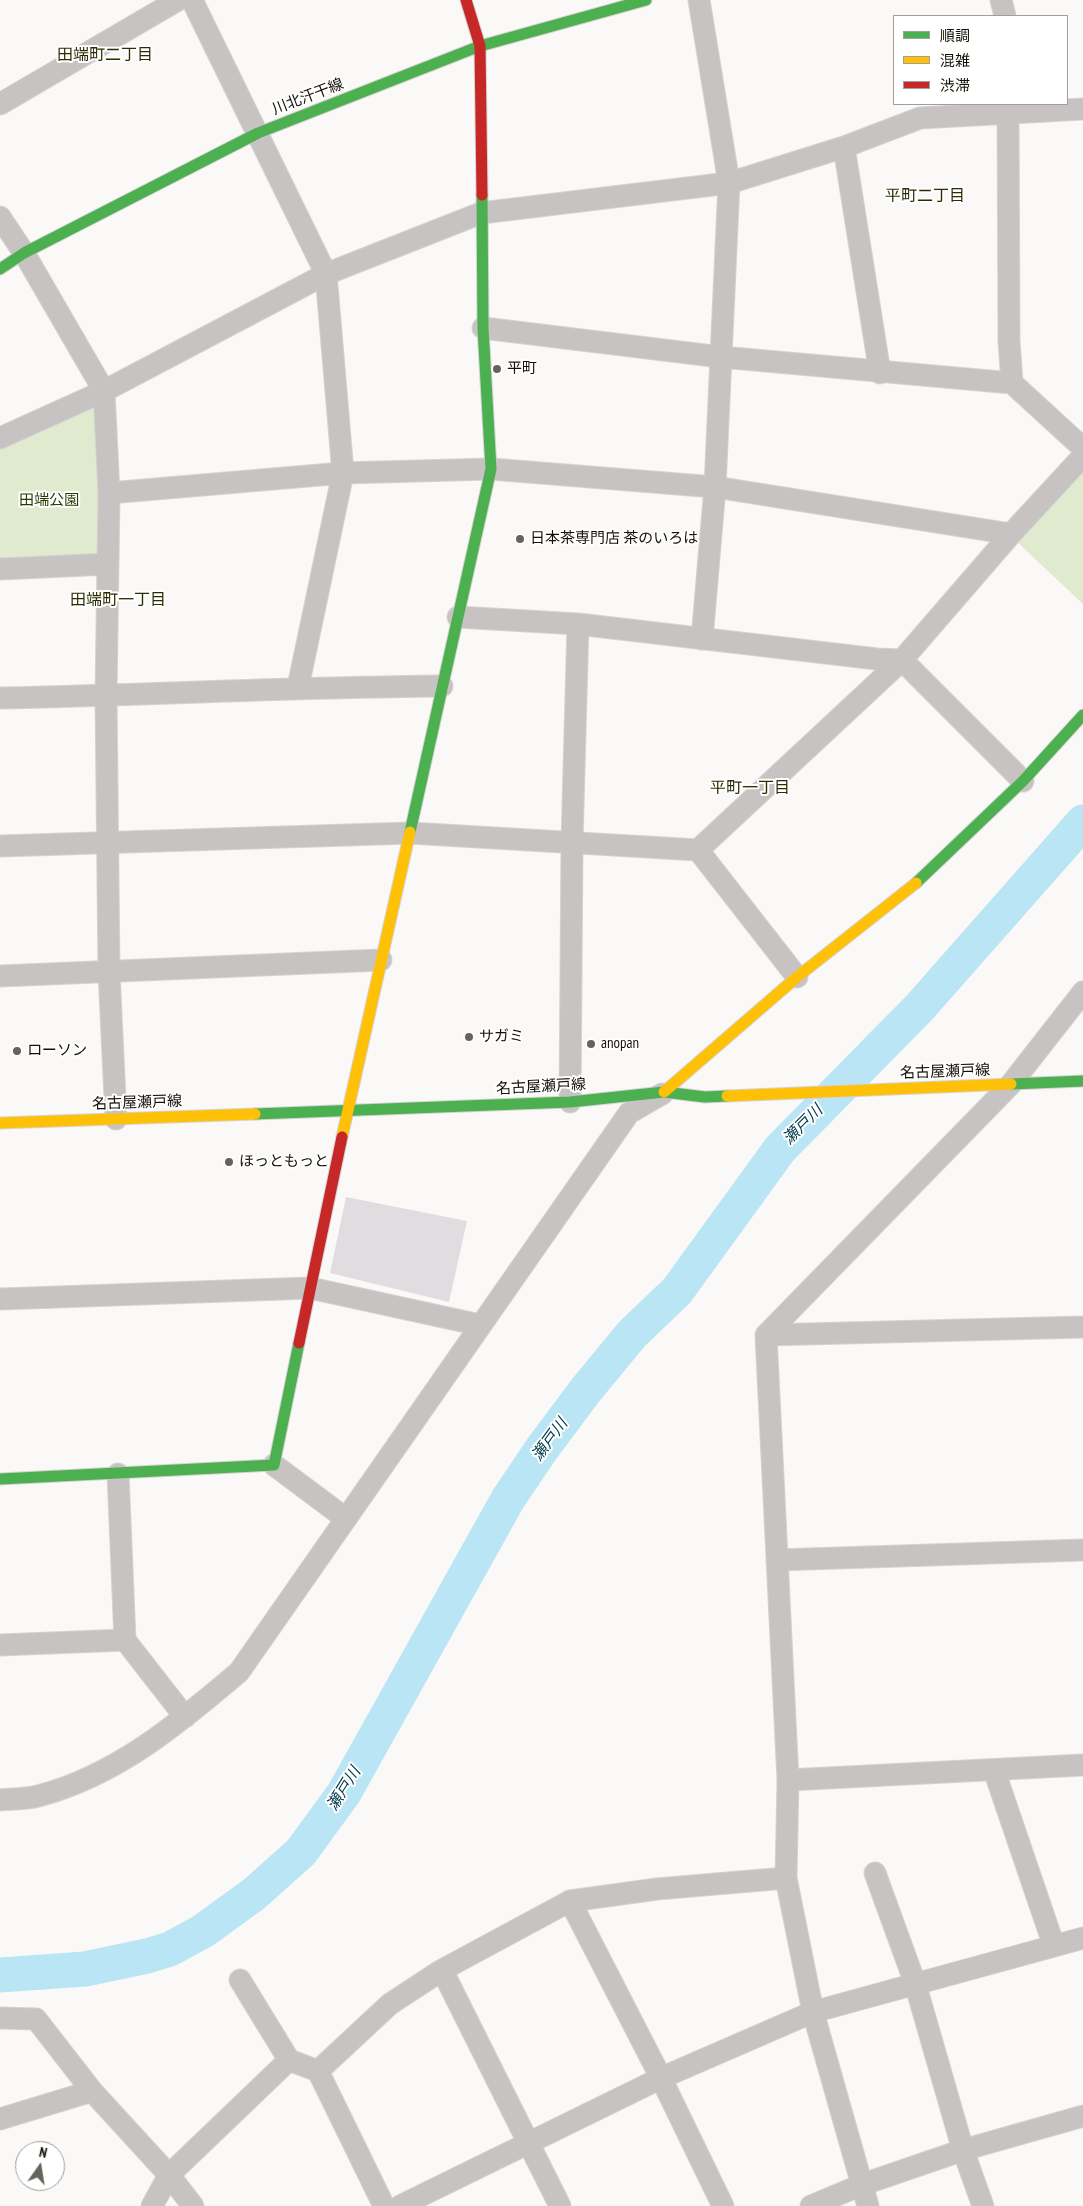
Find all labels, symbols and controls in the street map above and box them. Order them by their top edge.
legend [893,15,1068,105]
text: 順調 [940,26,970,45]
district label: 田端町二丁目 [57,45,153,65]
text: 混雑 [940,51,970,70]
street label: 川北汗干線 [270,75,346,119]
text: 渋滞 [940,76,970,95]
district label: 平町二丁目 [885,186,965,206]
place label: 平町 [507,360,537,378]
marker: 平町 [491,363,503,375]
park label: 田端公園 [19,492,79,510]
place label: 日本茶専門店 茶のいろは [530,530,698,548]
marker: 日本茶専門店 茶のいろは [514,533,526,545]
district label: 田端町一丁目 [70,590,166,610]
district label: 平町一丁目 [710,778,790,798]
place label: サガミ [479,1028,524,1046]
marker: サガミ [463,1031,475,1043]
place label: anopan [601,1035,639,1053]
marker: anopan [585,1038,597,1050]
place label: ローソン [27,1042,87,1060]
marker: ローソン [11,1045,23,1057]
street label: 名古屋瀬戸線 [900,1061,990,1083]
street label: 名古屋瀬戸線 [496,1076,586,1098]
street label: 名古屋瀬戸線 [92,1092,182,1114]
water label: 瀬戸川 [779,1101,827,1149]
place label: ほっともっと [239,1153,329,1171]
marker: ほっともっと [223,1156,235,1168]
water label: 瀬戸川 [528,1415,572,1465]
water label: 瀬戸川 [323,1764,365,1814]
north arrow [15,2141,65,2191]
text: N [37,2143,49,2162]

